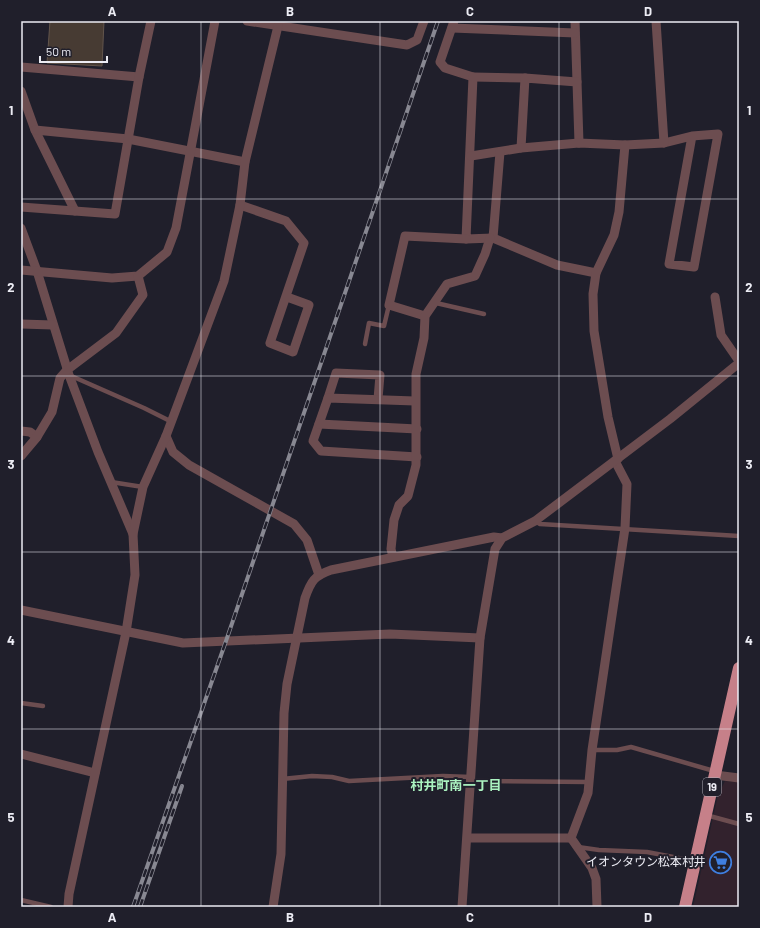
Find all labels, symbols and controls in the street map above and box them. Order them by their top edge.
text: A [108,3,117,19]
text: B [286,3,294,19]
text: C [466,3,474,19]
text: D [644,3,652,19]
scale bar [40,38,107,64]
text: 50 m [46,44,71,58]
text: 1 [9,102,13,118]
text: 1 [747,102,751,118]
text: 2 [7,279,15,295]
text: 2 [745,279,753,295]
text: 3 [7,456,15,472]
text: 3 [745,456,753,472]
text: 4 [7,632,15,648]
text: 4 [745,632,753,648]
district label: 村井町南一丁目 [410,777,502,793]
road number: 19 [703,778,721,796]
text: 5 [7,809,15,825]
text: 5 [745,809,753,825]
supermarket icon: イオンタウン松本村井 [708,849,734,875]
place label: イオンタウン松本村井 [586,854,706,868]
text: A [108,909,117,925]
text: B [286,909,294,925]
text: C [466,909,474,925]
text: D [644,909,652,925]

